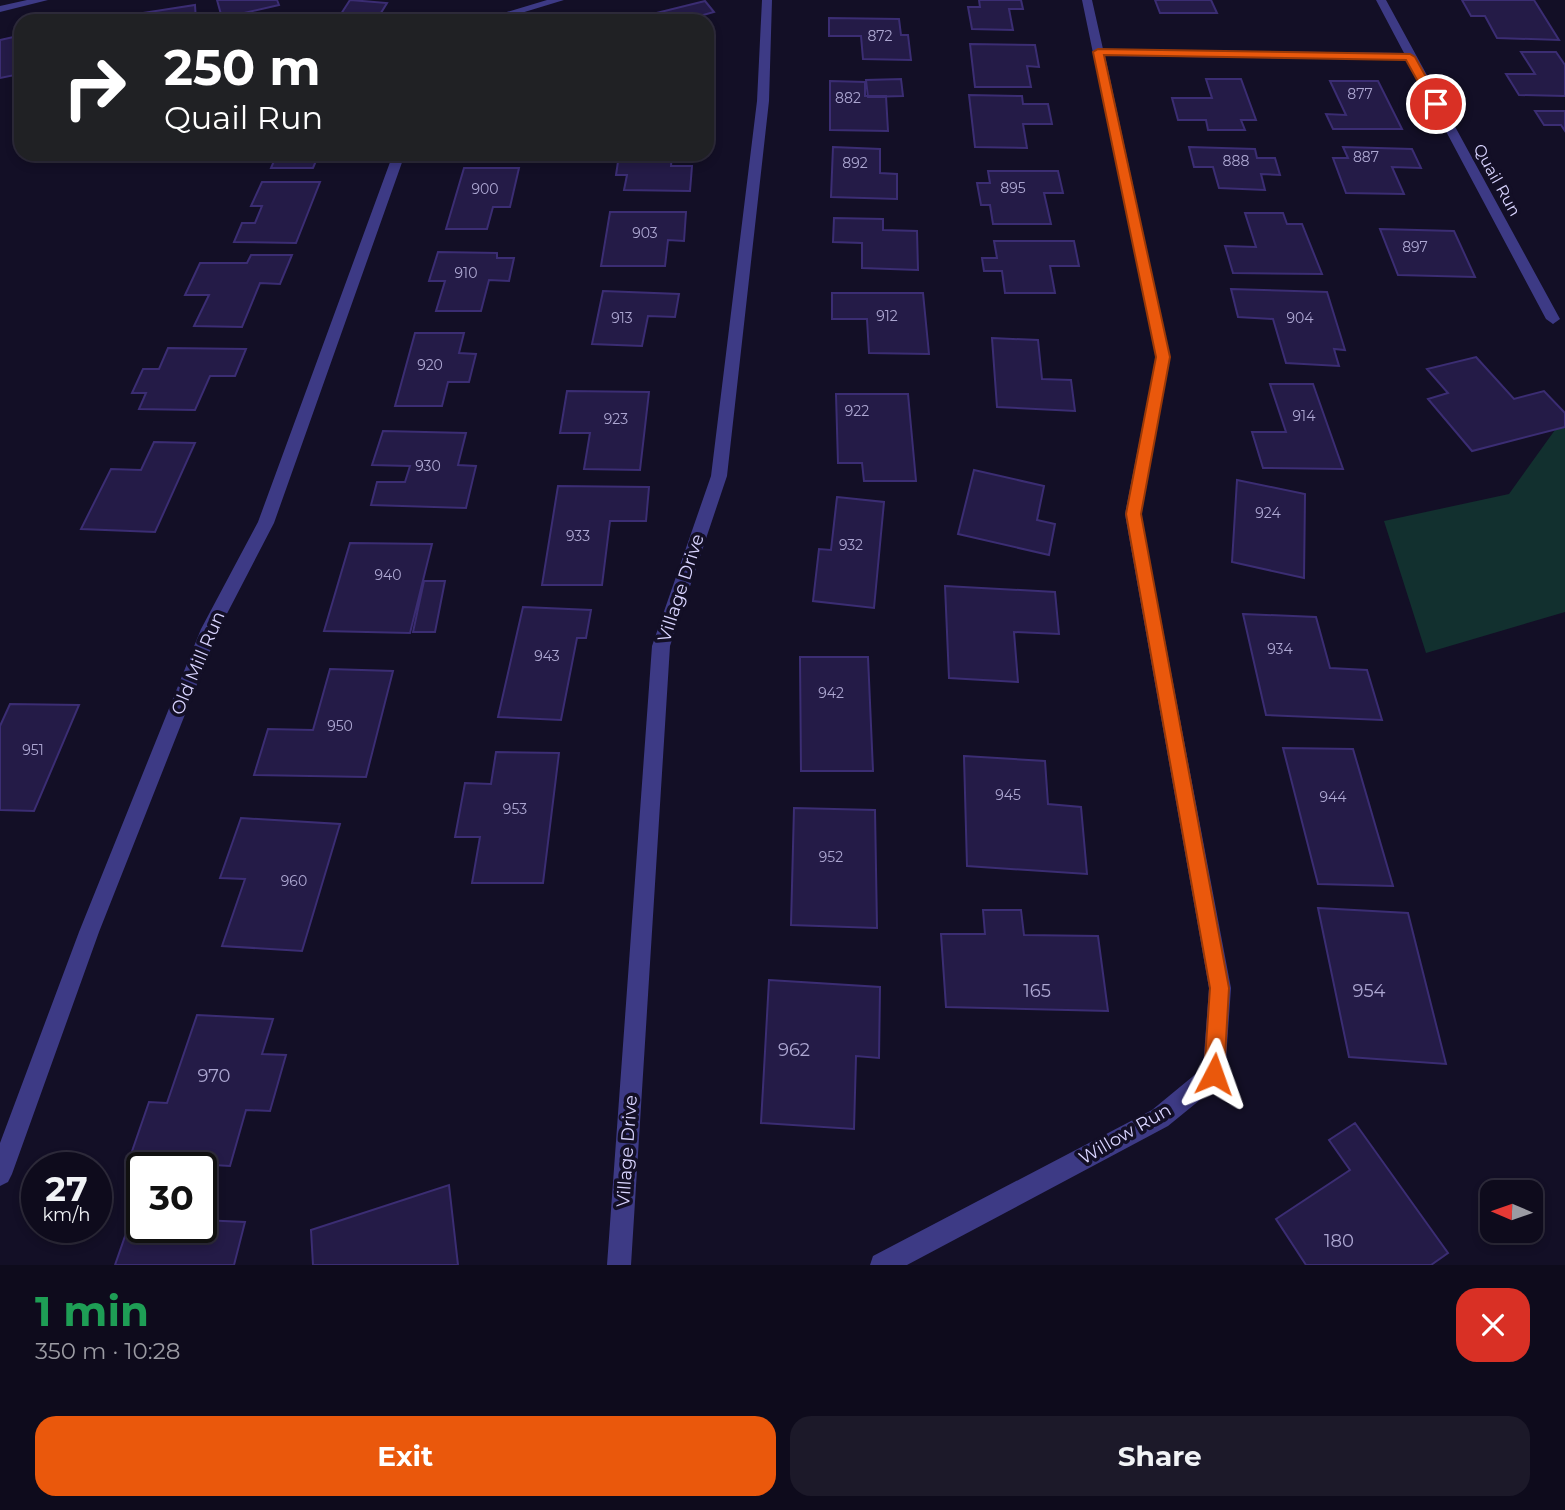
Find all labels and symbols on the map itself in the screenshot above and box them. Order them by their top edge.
house number: 872 [867,27,893,45]
pin [1406,74,1466,134]
house number: 877 [1347,85,1373,103]
house number: 882 [835,89,861,107]
street label: Quail Run [1469,141,1525,219]
house number: 887 [1353,148,1379,166]
house number: 888 [1223,152,1249,170]
house number: 892 [842,154,868,172]
house number: 895 [1000,179,1026,197]
house number: 900 [471,180,499,198]
house number: 903 [632,224,658,242]
house number: 897 [1402,238,1428,256]
house number: 910 [455,264,477,282]
house number: 912 [876,307,898,325]
house number: 913 [611,309,633,327]
house number: 904 [1286,309,1314,327]
house number: 920 [417,356,443,374]
house number: 922 [845,402,869,420]
house number: 914 [1293,407,1316,425]
house number: 923 [604,410,628,428]
house number: 930 [415,457,441,475]
house number: 924 [1255,504,1281,522]
house number: 933 [566,527,590,545]
street label: Village Drive [653,531,709,645]
house number: 932 [839,536,863,554]
house number: 940 [374,566,402,584]
street label: Old Mill Run [166,608,230,718]
house number: 934 [1267,640,1294,658]
house number: 943 [534,647,560,665]
house number: 942 [818,684,844,702]
house number: 950 [327,717,353,735]
house number: 951 [22,741,44,759]
house number: 945 [995,786,1021,804]
house number: 944 [1319,788,1347,806]
house number: 953 [503,800,527,818]
house number: 952 [819,848,843,866]
house number: 960 [281,872,307,890]
house number: 165 [1023,980,1051,1002]
house number: 954 [1352,980,1386,1002]
position arrow [1177,1037,1251,1111]
house number: 962 [778,1039,810,1061]
house number: 970 [198,1065,230,1087]
street label: Village Drive [612,1094,642,1208]
street label: Willow Run [1075,1099,1175,1169]
speed limit sign: 30 [126,1152,217,1243]
north arrow [1480,1180,1544,1242]
house number: 180 [1324,1230,1354,1252]

